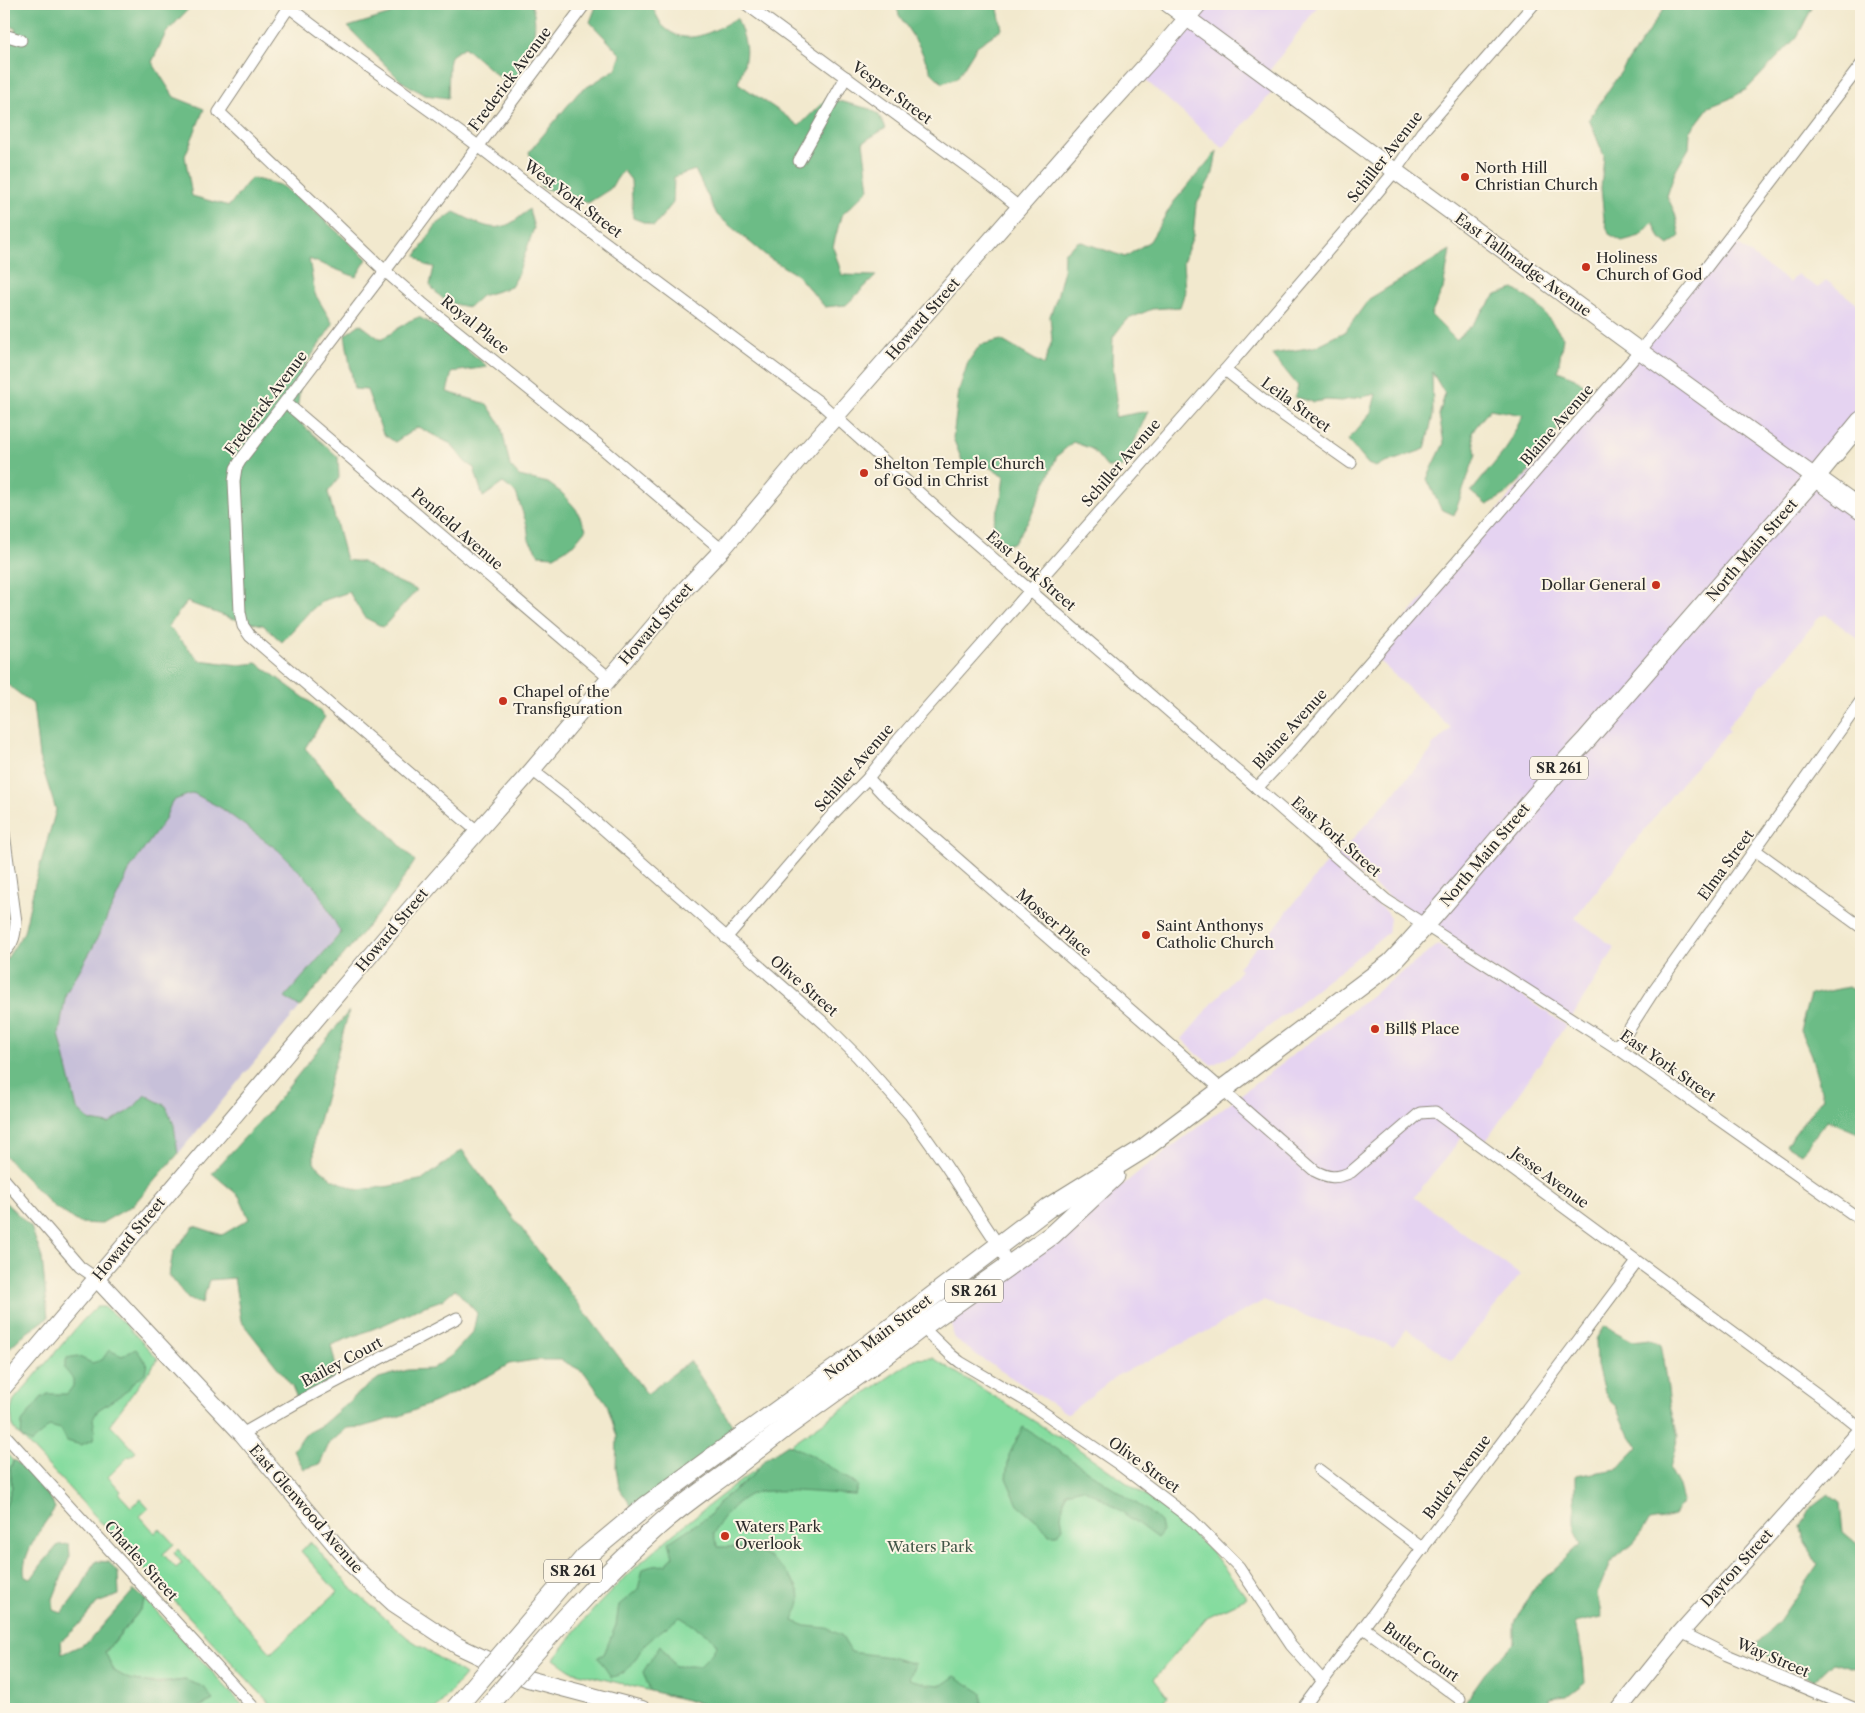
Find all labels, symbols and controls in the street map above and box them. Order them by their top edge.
street label: Frederick Avenue [464,23,555,135]
street label: Vesper Street [848,57,937,128]
street label: Schiller Avenue [1343,107,1426,206]
street label: West York Street [520,155,627,242]
place label: North Hill Christian Church [1475,158,1599,194]
marker: North Hill Christian Church [1459,171,1471,183]
street label: East Tallmadge Avenue [1451,209,1595,321]
place label: Holiness Church of God [1596,248,1702,284]
marker: Holiness Church of God [1580,261,1592,273]
street label: Howard Street [882,273,964,364]
street label: Royal Place [437,291,513,358]
street label: Frederick Avenue [220,347,311,459]
street label: Leila Street [1258,373,1335,437]
street label: Blaine Avenue [1516,380,1597,469]
street label: Schiller Avenue [1077,415,1164,511]
place label: Shelton Temple Church of God in Christ [874,454,1045,490]
marker: Shelton Temple Church of God in Christ [858,467,870,479]
street label: Penfield Avenue [408,484,507,574]
street label: North Main Street [1702,494,1802,605]
street label: East York Street [983,526,1081,615]
place label: Dollar General [1541,575,1647,594]
street label: Howard Street [615,578,697,669]
marker: Dollar General [1650,579,1662,591]
place label: Chapel of the Transfiguration [513,682,623,718]
street label: Blaine Avenue [1249,684,1331,773]
marker: Chapel of the Transfiguration [497,695,509,707]
street label: Schiller Avenue [810,720,897,816]
road number: SR 261 [1530,756,1588,780]
street label: East York Street [1288,792,1386,881]
street label: North Main Street [1436,798,1534,910]
street label: Elma Street [1694,825,1758,904]
street label: Howard Street [351,884,432,975]
street label: Mosser Place [1013,885,1096,961]
place label: Saint Anthonys Catholic Church [1156,916,1274,952]
marker: Saint Anthonys Catholic Church [1140,929,1152,941]
street label: Olive Street [766,951,843,1021]
place label: Bill$ Place [1385,1019,1459,1038]
marker: Bill$ Place [1369,1023,1381,1035]
street label: East York Street [1617,1025,1720,1106]
street label: Jesse Avenue [1506,1142,1593,1212]
street label: Howard Street [88,1193,169,1284]
road number: SR 261 [945,1280,1003,1302]
street label: North Main Street [820,1290,936,1383]
street label: Bailey Court [298,1332,386,1391]
street label: Butler Avenue [1419,1431,1494,1523]
street label: Olive Street [1105,1432,1184,1497]
street label: East Glenwood Avenue [245,1440,367,1577]
street label: Charles Street [100,1517,183,1605]
place label: Waters Park Overlook [734,1517,822,1553]
street label: Dayton Street [1697,1524,1777,1611]
marker: Waters Park Overlook [719,1530,731,1542]
park label: Waters Park [886,1537,974,1556]
road number: SR 261 [544,1560,602,1582]
street label: Butler Court [1380,1618,1464,1686]
street label: Way Street [1733,1633,1813,1682]

